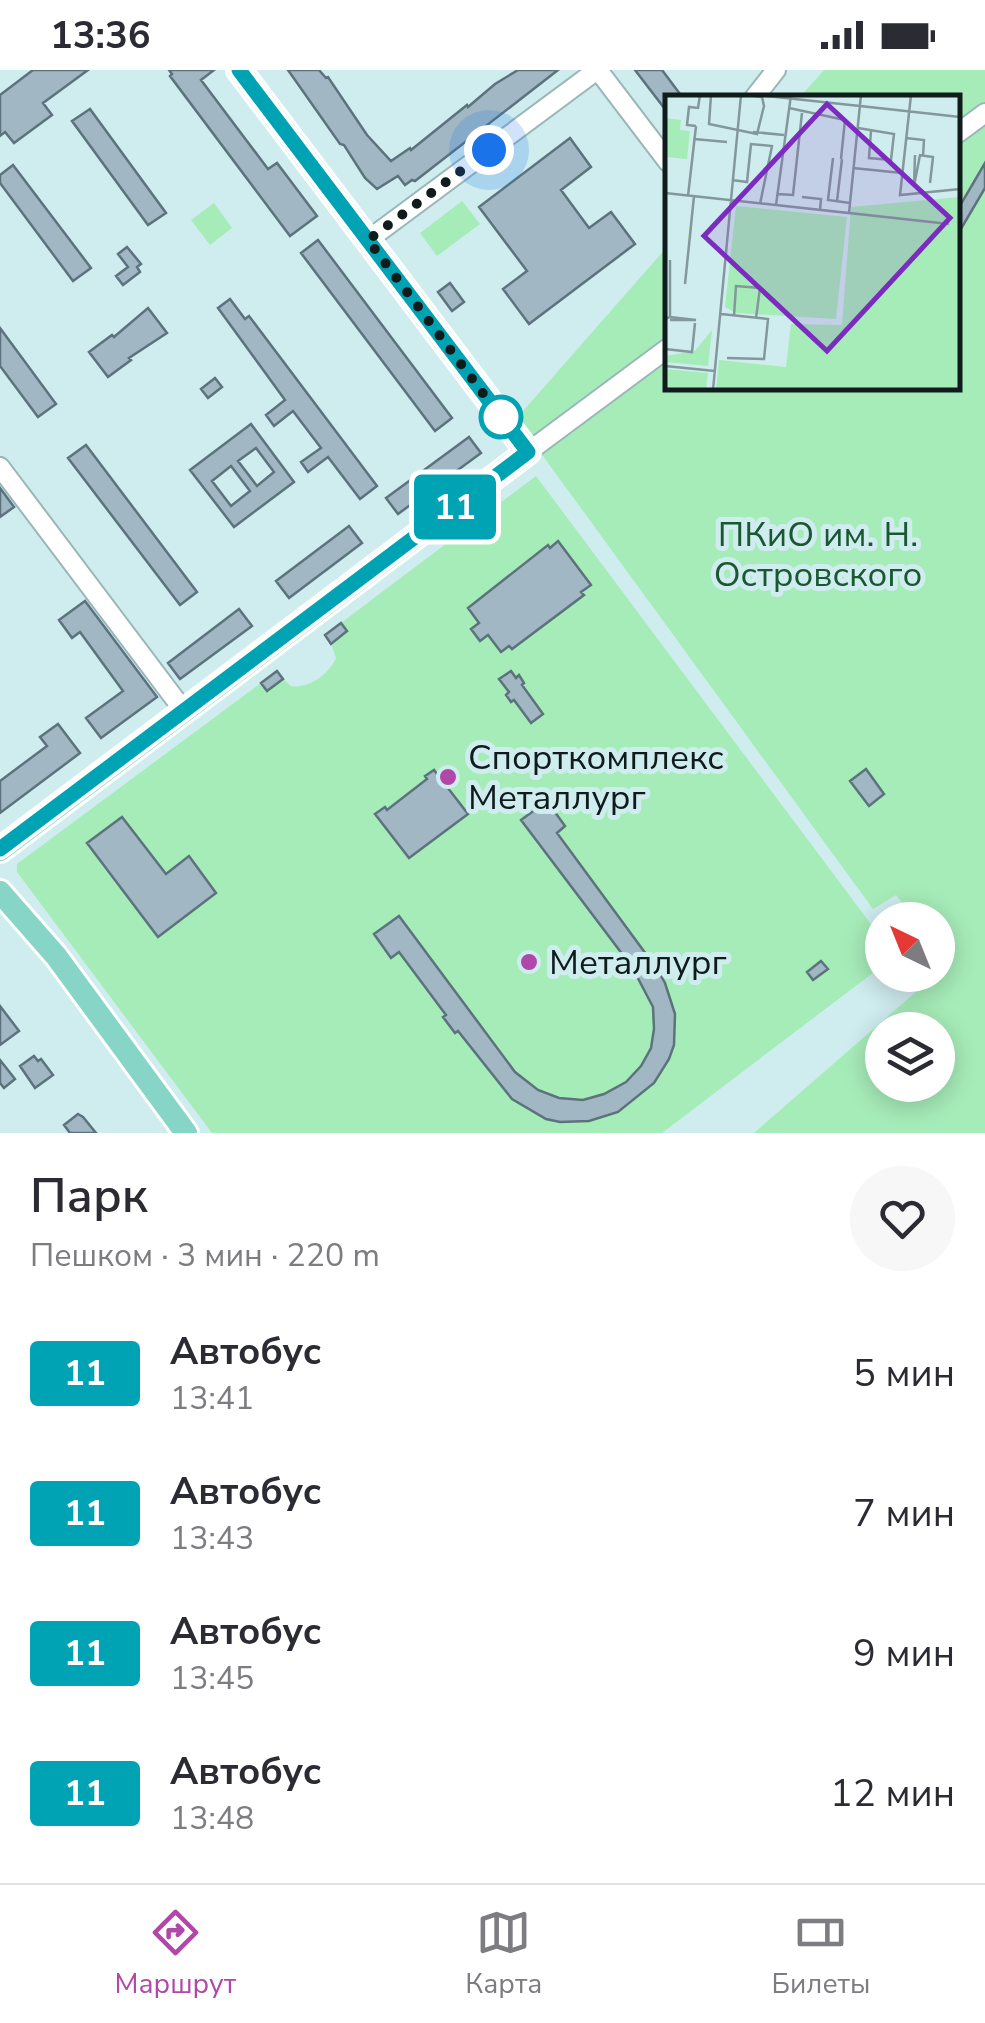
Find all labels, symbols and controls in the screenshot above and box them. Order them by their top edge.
text: 13:36 [50,10,151,61]
inset map [665,95,960,390]
your location [464,125,514,175]
unlabelled marker [480,396,522,438]
line badge: 11 [410,474,500,540]
text: 11 [434,484,476,531]
park label: ПКиО им. Н. Островского [714,511,922,598]
place label: Спорткомплекс Металлург [468,734,724,821]
marker: Спорткомплекс Металлург [437,766,459,788]
north arrow [865,902,955,992]
map controls [865,902,955,1102]
place label: Металлург [549,939,727,986]
marker: Металлург [518,951,540,973]
button: layers [865,1012,955,1102]
text: Парк [30,1163,148,1229]
button: heart [850,1166,955,1271]
text: Пешком · 3 мин · 220 m [30,1234,380,1277]
text: Автобус [170,1326,321,1377]
text: 5 мин [853,1348,955,1399]
text: 11 [64,1350,106,1397]
text: 13:41 [170,1377,254,1420]
text: Автобус [170,1466,321,1517]
text: 7 мин [853,1488,955,1539]
text: 11 [64,1490,106,1537]
text: 13:43 [170,1517,254,1560]
text: Автобус [170,1606,321,1657]
text: 9 мин [853,1628,955,1679]
text: 11 [64,1630,106,1677]
text: 13:45 [170,1657,254,1700]
text: Автобус [170,1746,321,1797]
text: 12 мин [830,1768,955,1819]
text: 11 [64,1770,106,1817]
text: 13:48 [170,1797,254,1840]
tab: Маршрут [115,1905,236,2003]
tab: Карта [465,1905,542,2003]
tab: Билеты [772,1905,870,2003]

